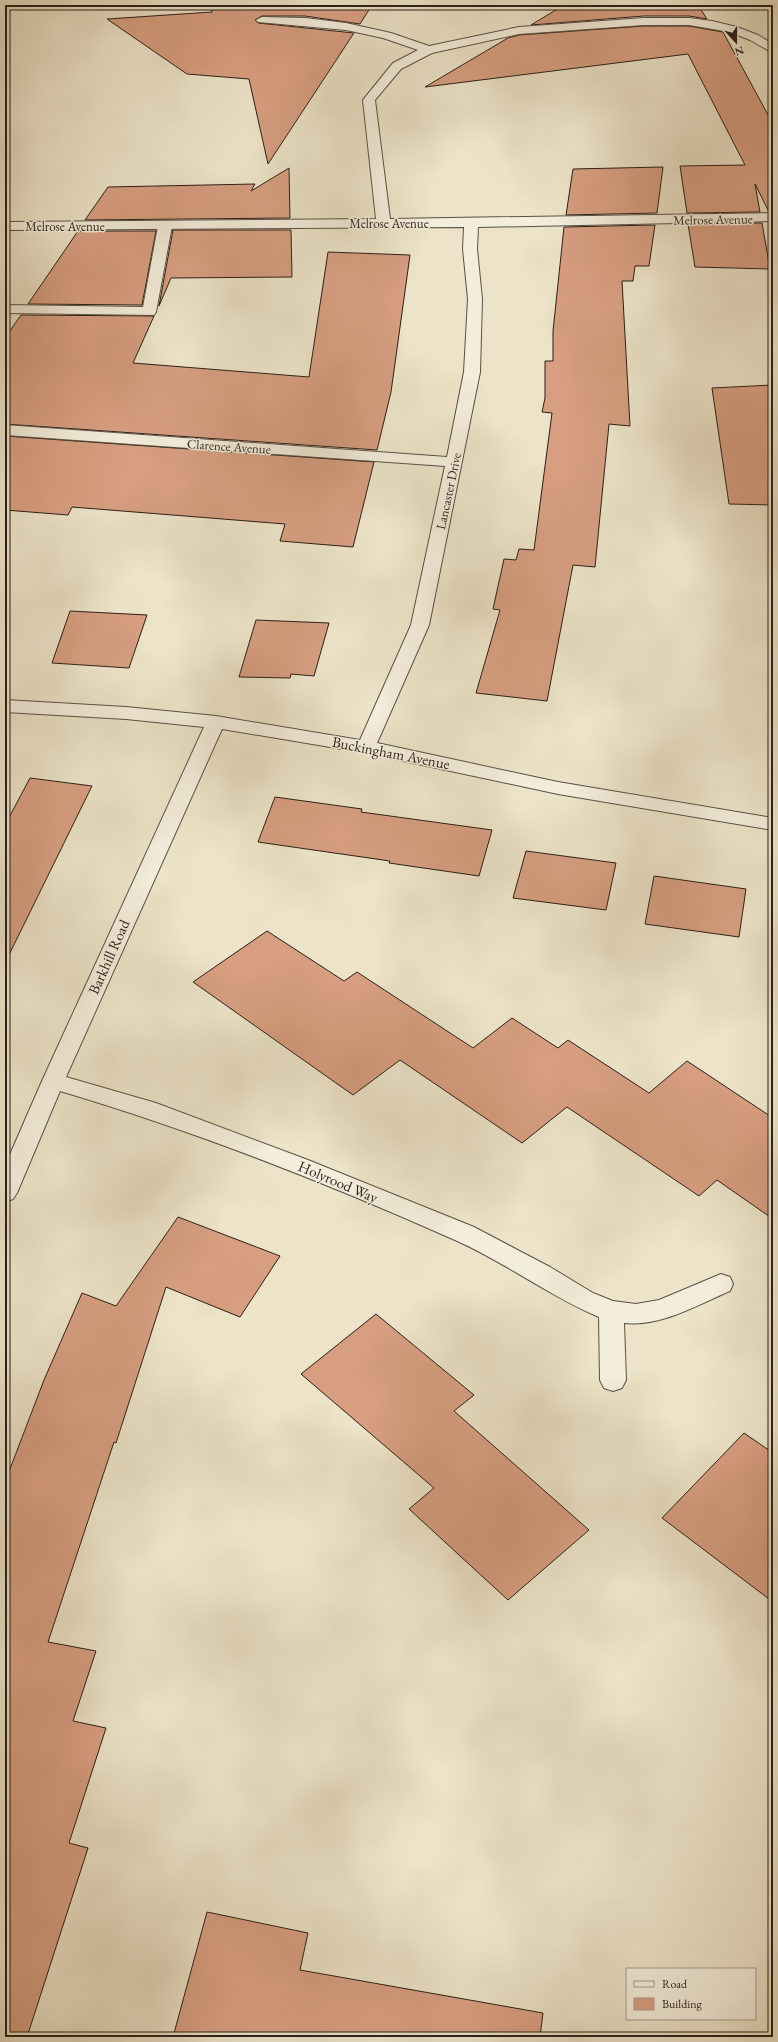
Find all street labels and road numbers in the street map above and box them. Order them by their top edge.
street label: Melrose Avenue [673,210,753,229]
street label: Melrose Avenue [349,215,429,232]
street label: Melrose Avenue [25,218,105,235]
street label: Clarence Avenue [187,435,271,458]
street label: Lancaster Drive [432,451,465,531]
street label: Buckingham Avenue [331,732,452,773]
street label: Barkhill Road [84,916,134,997]
street label: Holyrood Way [296,1156,381,1207]

